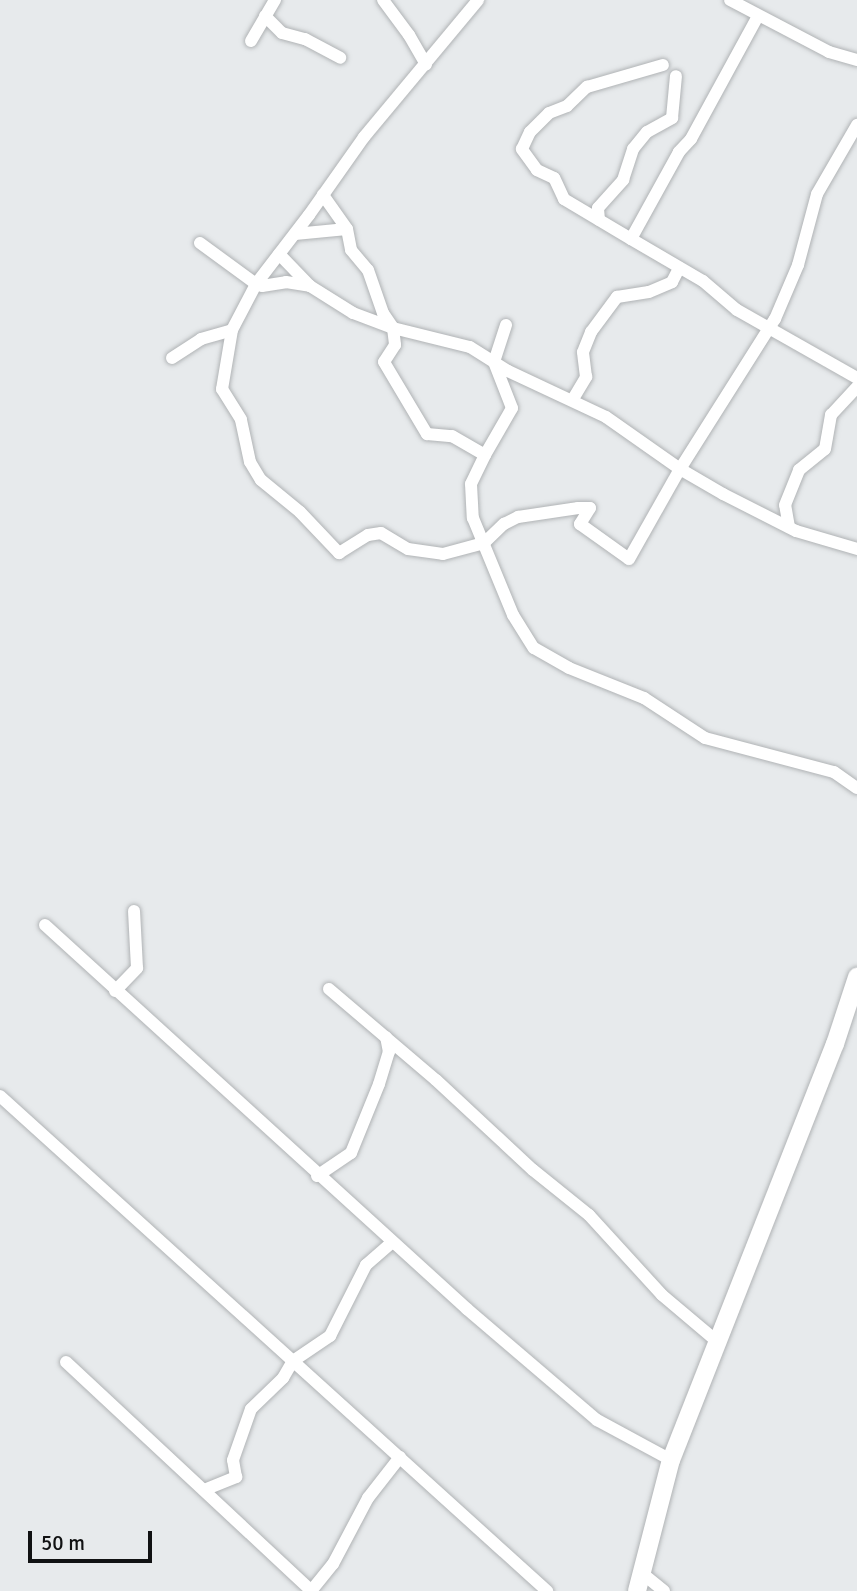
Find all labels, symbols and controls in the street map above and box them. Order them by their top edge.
scale bar [32,1518,156,1562]
text: 50 m [41,1530,85,1556]

